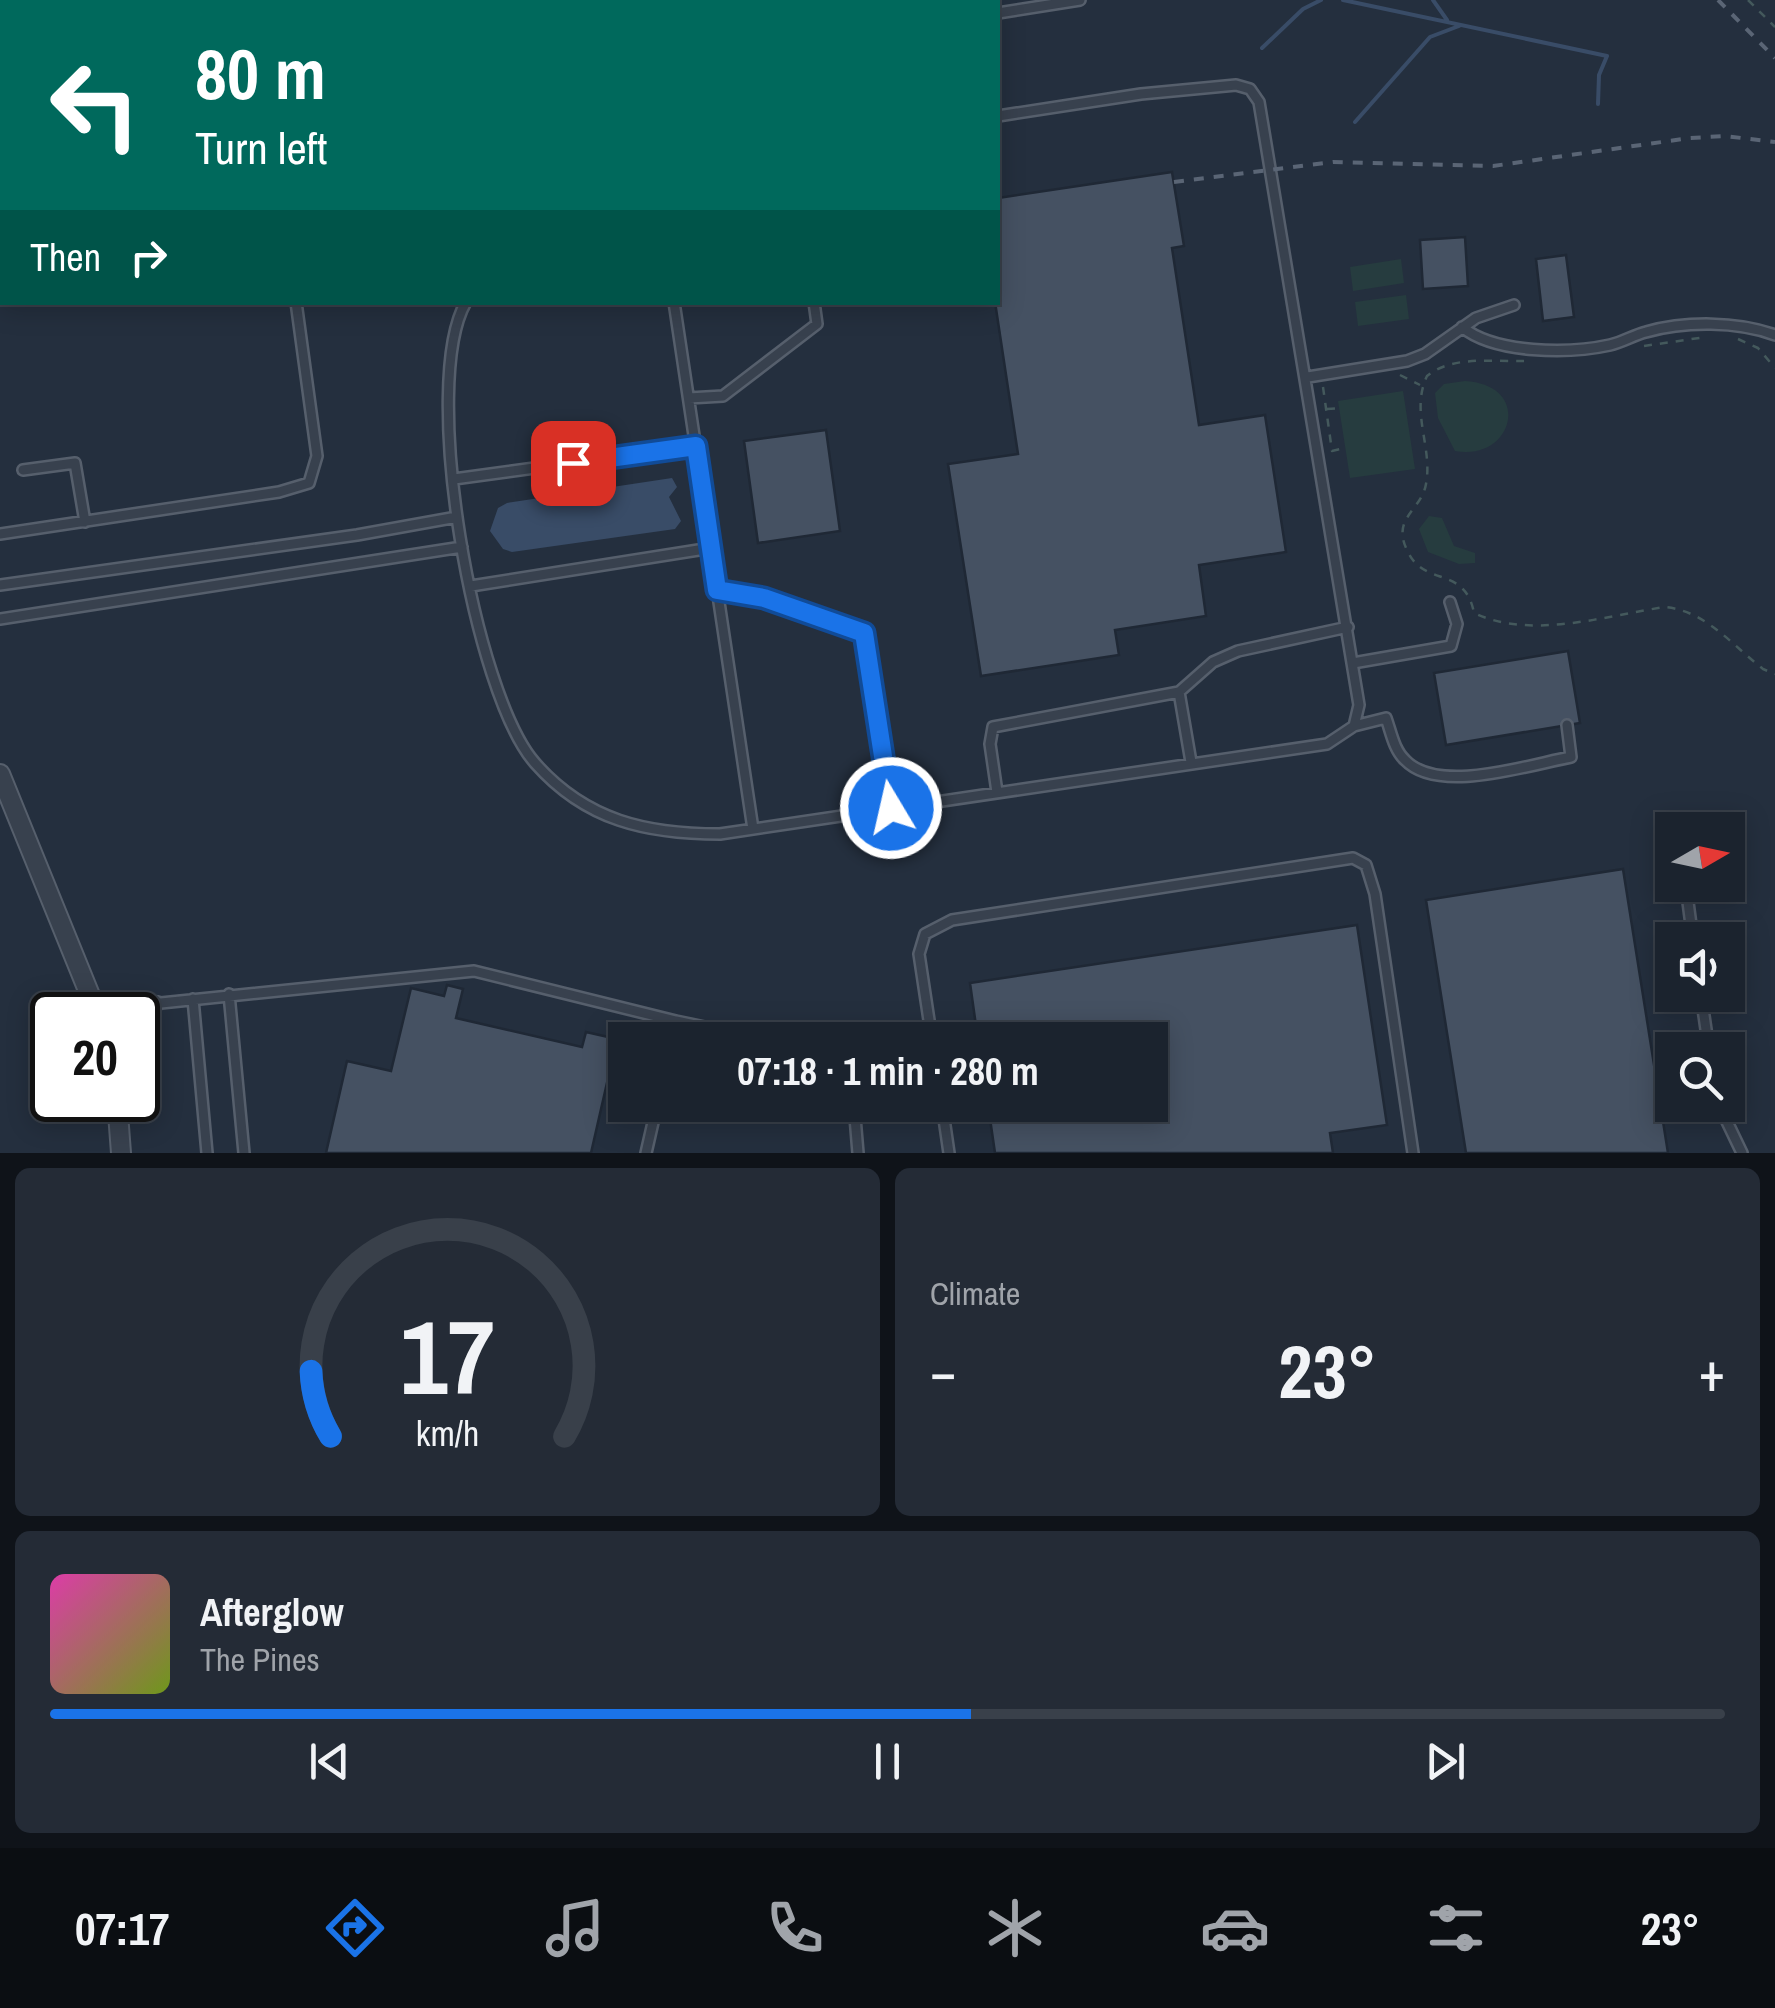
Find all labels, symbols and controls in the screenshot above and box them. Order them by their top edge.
text: 80 m [195,27,326,121]
icon: left [30,40,160,170]
text: Turn left [195,117,327,178]
icon: right [121,230,176,285]
text: Then [30,232,101,283]
pin [531,421,616,506]
icon: arrive [546,436,601,491]
position arrow [839,756,943,860]
north arrow [1655,812,1745,902]
map controls [1655,812,1745,1122]
button: sound [1655,922,1745,1012]
speed limit sign: 20 [30,992,160,1122]
button: search [1655,1032,1745,1122]
text: 07:18 · 1 min · 280 m [737,1046,1039,1097]
text: Climate [930,1272,1020,1315]
text: 17 [400,1286,495,1426]
text: 23° [1278,1320,1377,1421]
text: − [930,1334,956,1408]
text: + [1699,1334,1725,1408]
text: km/h [416,1409,479,1457]
text: Afterglow [200,1587,344,1638]
text: The Pines [200,1638,320,1681]
icon: previous [302,1734,357,1789]
icon: pause [860,1734,915,1789]
icon: next [1418,1734,1473,1789]
icon: directions [320,1893,390,1963]
icon: music [540,1893,610,1963]
icon: phone [760,1893,830,1963]
icon: climate [980,1893,1050,1963]
icon: car [1200,1893,1270,1963]
icon: filters [1421,1893,1491,1963]
text: 07:17 [75,1898,169,1959]
text: 23° [1641,1898,1700,1959]

